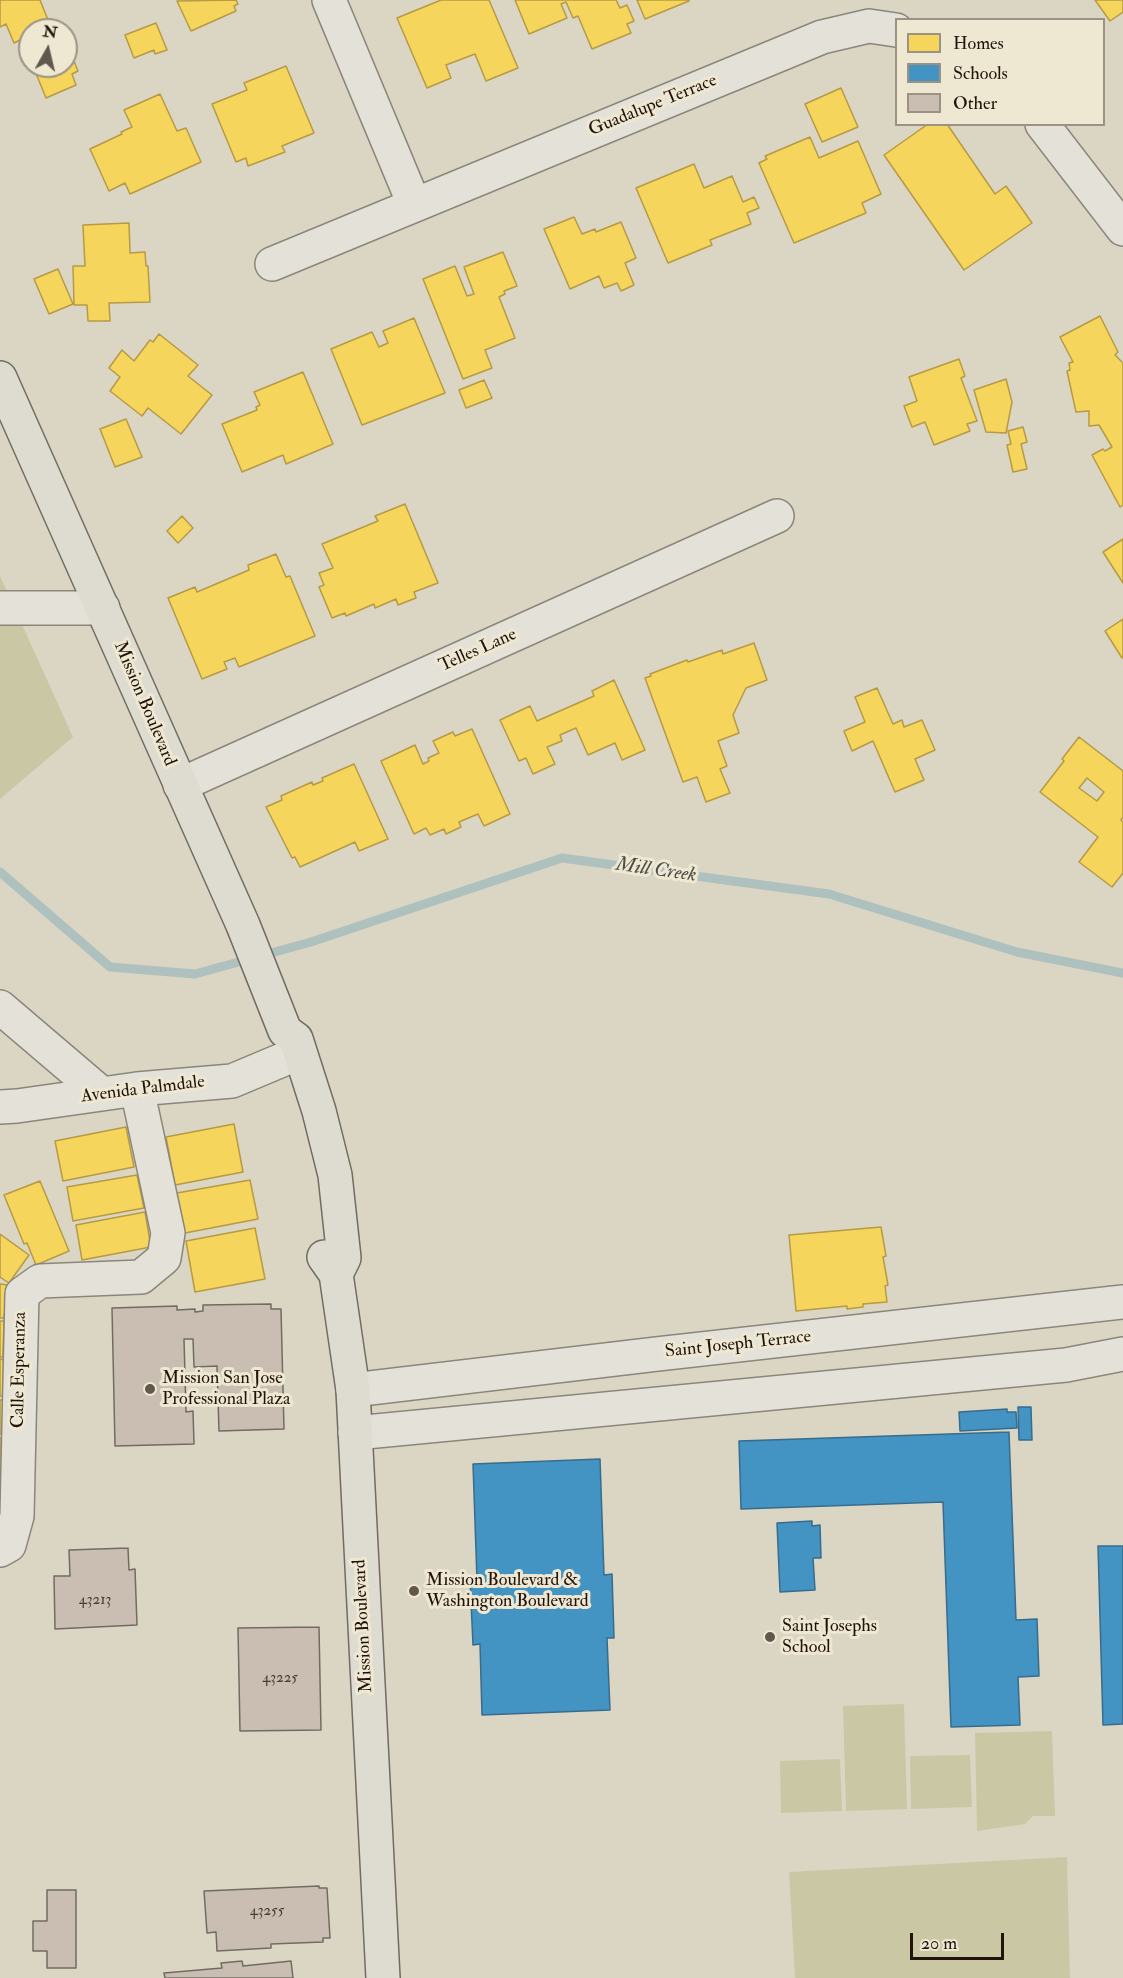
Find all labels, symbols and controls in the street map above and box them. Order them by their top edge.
north arrow [18,18,78,78]
legend [895,18,1105,126]
text: N [42,21,59,43]
text: Homes [953,32,1004,55]
text: Schools [953,62,1008,85]
street label: Guadalupe Terrace [586,70,720,142]
text: Other [953,92,997,115]
street label: Telles Lane [436,624,520,678]
street label: Mission Boulevard [108,638,180,770]
water label: Mill Creek [614,853,698,889]
street label: Avenida Palmdale [80,1072,206,1108]
street label: Calle Esperanza [8,1312,32,1428]
street label: Saint Joseph Terrace [664,1327,812,1363]
place label: Mission San Jose Professional Plaza [162,1368,290,1410]
marker: Mission San Jose Professional Plaza [143,1382,157,1396]
street label: Mission Boulevard [350,1559,378,1693]
place label: Mission Boulevard & Washington Boulevard [426,1570,589,1612]
marker: Mission Boulevard & Washington Boulevard [407,1584,421,1598]
house number: 43213 [79,1592,111,1610]
place label: Saint Josephs School [782,1616,877,1658]
marker: Saint Josephs School [763,1630,777,1644]
house number: 43225 [262,1670,298,1688]
house number: 43255 [250,1903,284,1921]
scale bar [913,1921,1008,1959]
text: 20 m [921,1932,957,1955]

